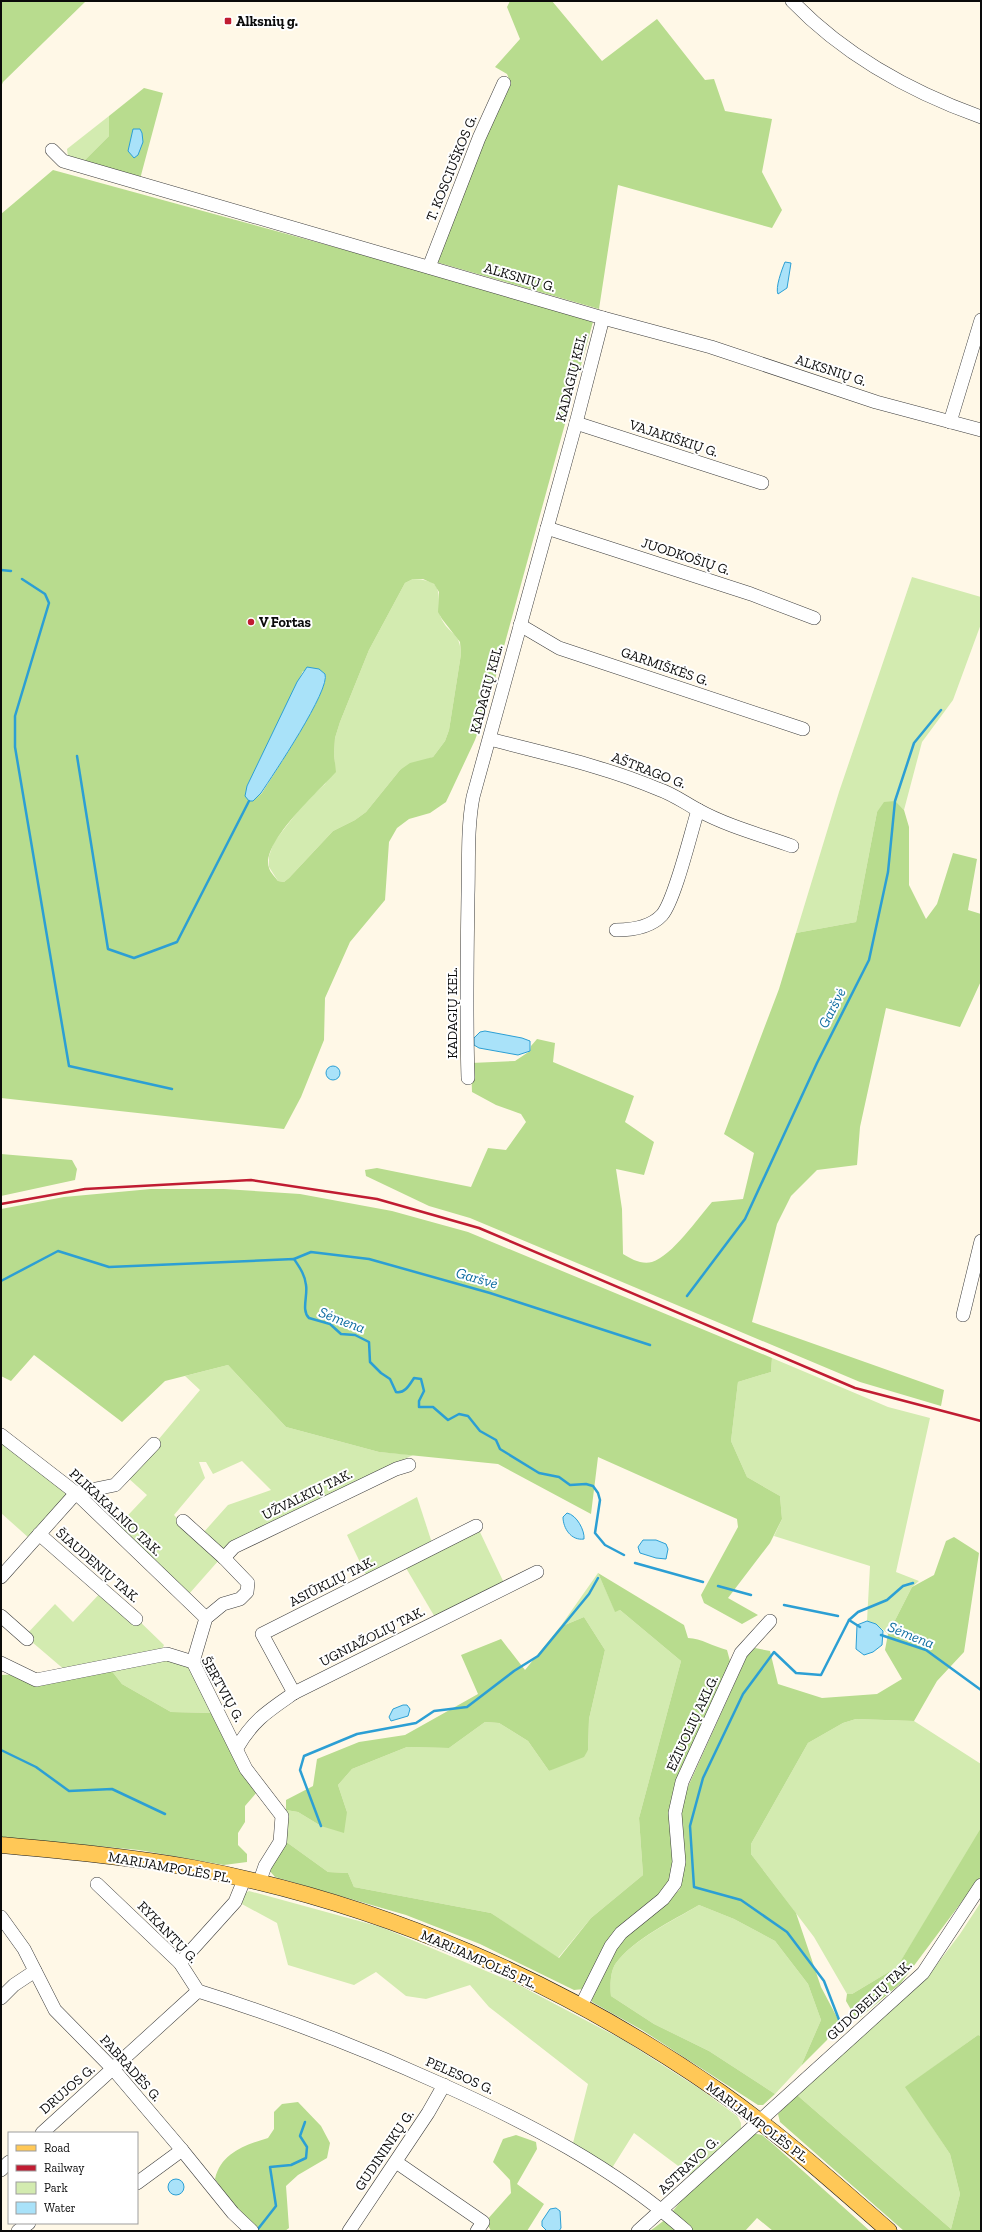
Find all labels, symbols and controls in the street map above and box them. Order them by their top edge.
place label: Alksnių g. [236,13,298,30]
marker: Alksnių g. [223,16,233,26]
street label: T. KOSCIUŠKOS G. [422,112,481,224]
street label: ALKSNIŲ G. [482,259,558,296]
street label: KADAGIŲ KEL. [552,331,591,424]
street label: ALKSNIŲ G. [793,351,869,390]
street label: VAJAKIŠKIŲ G. [626,416,720,461]
street label: JUODKOŠIŲ G. [639,534,732,579]
place label: V Fortas [259,614,312,631]
marker: V Fortas [246,617,256,627]
street label: KADAGIŲ KEL. [466,643,507,736]
street label: GARMIŠKĖS G. [619,643,711,689]
street label: AŠTRAGO G. [609,749,688,792]
street label: KADAGIŲ KEL. [444,967,461,1059]
water label: Garšvė [814,985,850,1031]
water label: Garšvė [454,1263,500,1293]
water label: Sėmena [316,1303,368,1337]
street label: PLIKAKALNIO TAK. [66,1465,166,1560]
street label: UŽVALKIŲ TAK. [259,1465,355,1524]
street label: ŠIAUDENIŲ TAK. [52,1524,143,1606]
street label: ASIŪKLIŲ TAK. [286,1552,378,1610]
street label: UGNIAŽOLIŲ TAK. [317,1603,428,1670]
water label: Sėmena [885,1618,937,1652]
street label: ŠERTVIŲ G. [198,1654,248,1725]
street label: EŽIUOLIŲ AKLG. [663,1673,722,1774]
street label: MARIJAMPOLĖS PL. [107,1848,233,1887]
street label: RYKANTŲ G. [134,1898,201,1967]
street label: MARIJAMPOLĖS PL. [418,1926,539,1993]
street label: GUDOBELIŲ TAK. [823,1956,916,2044]
street label: PABRADĖS G. [96,2032,165,2105]
street label: PELESOS G. [423,2053,497,2098]
street label: DRUJOS G. [36,2061,98,2118]
street label: MARIJAMPOLĖS PL. [703,2078,813,2167]
street label: GUDININKŲ G. [351,2107,418,2194]
legend [8,2132,138,2224]
street label: ASTRAVO G. [655,2133,722,2198]
text: Road [44,2141,70,2155]
text: Railway [44,2161,85,2175]
text: Park [44,2181,69,2195]
text: Water [44,2201,76,2215]

